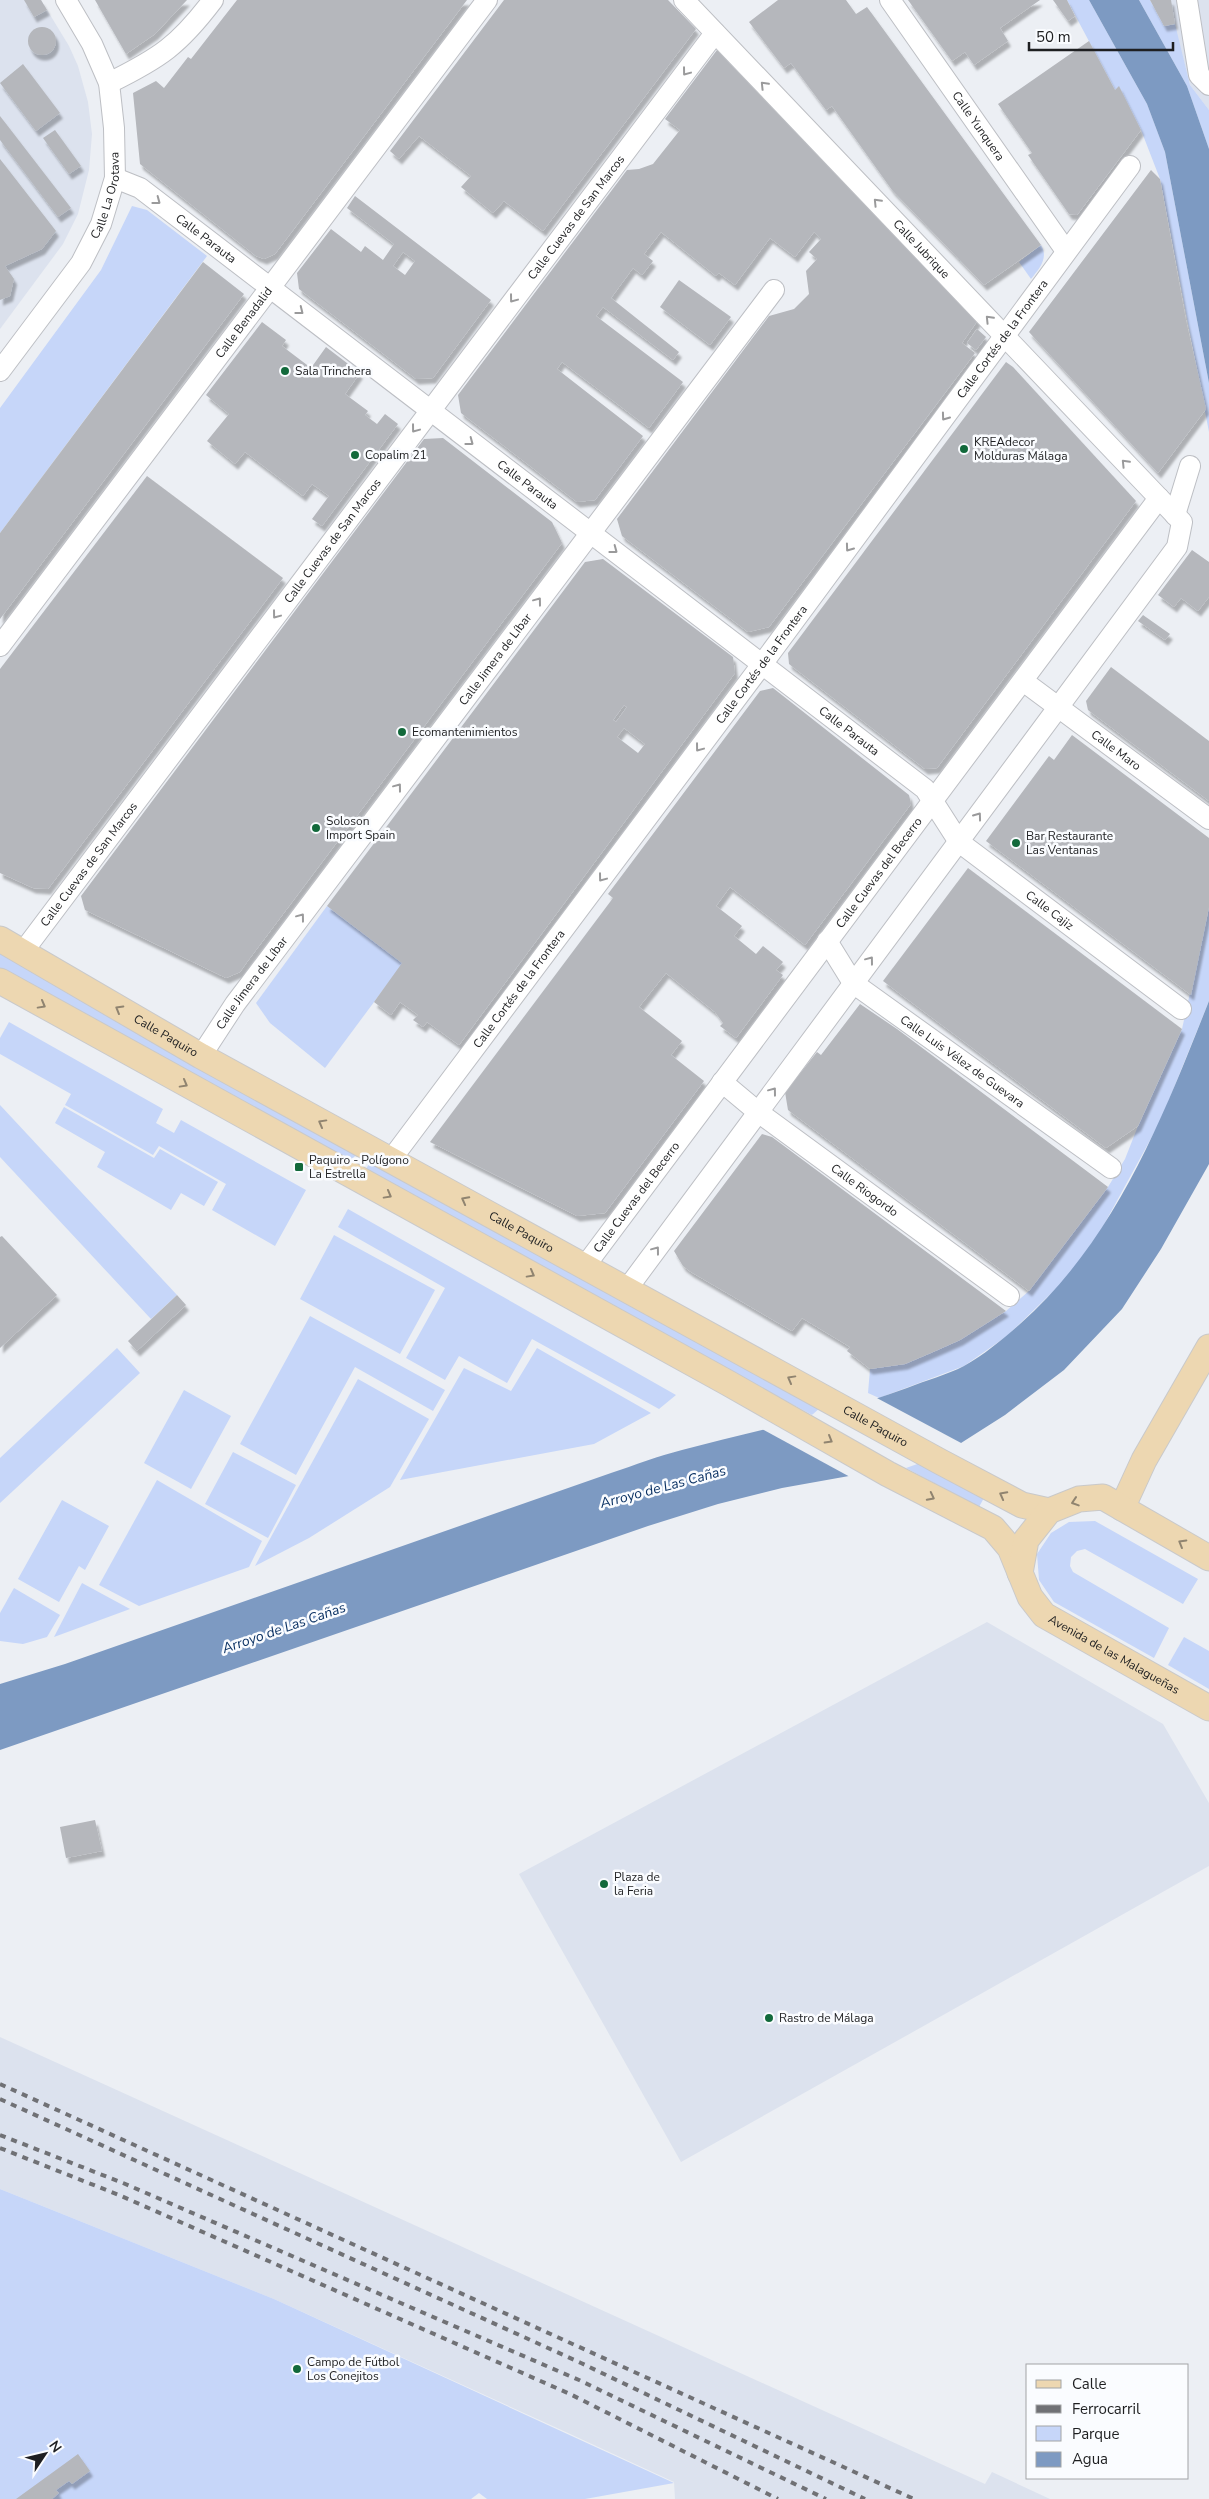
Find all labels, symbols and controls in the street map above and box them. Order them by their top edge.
scale bar [1029,20,1173,52]
text: 50 m [1036,27,1071,47]
one-way arrow [683,66,691,75]
one-way arrow [761,81,770,90]
street label: Calle Yunquera [948,88,1008,164]
street label: Calle La Orotava [87,152,124,242]
street label: Calle Cuevas de San Marcos [524,152,628,283]
one-way arrow [152,196,161,205]
one-way arrow [874,199,883,208]
street label: Calle Parauta [172,210,240,267]
street label: Calle Jubrique [890,216,953,282]
street label: Calle Cortés de la Frontera [953,276,1052,402]
street label: Calle Benadalid [212,284,276,361]
one-way arrow [510,293,519,303]
one-way arrow [294,305,304,314]
one-way arrow [986,316,995,325]
place label: Sala Trinchera [295,363,371,379]
marker: Sala Trinchera [279,365,291,377]
one-way arrow [942,411,951,421]
one-way arrow [413,423,421,432]
place label: KREAdecor Molduras Málaga [974,434,1068,464]
one-way arrow [464,437,473,445]
marker: KREAdecor Molduras Málaga [958,443,970,455]
place label: Copalim 21 [365,447,427,463]
marker: Copalim 21 [349,449,361,461]
street label: Calle Parauta [494,456,561,513]
one-way arrow [1122,460,1131,469]
street label: Calle Cuevas de San Marcos [280,475,385,606]
one-way arrow [846,542,854,551]
one-way arrow [608,545,617,553]
one-way arrow [532,597,541,607]
street label: Calle Cortés de la Frontera [712,602,811,727]
one-way arrow [273,609,281,618]
street label: Calle Jimera de Líbar [455,609,536,709]
street label: Calle Parauta [815,703,883,759]
place label: Ecomantenimientos [412,724,518,740]
marker: Ecomantenimientos [396,726,408,738]
street label: Calle Maro [1088,726,1145,774]
one-way arrow [697,742,705,751]
one-way arrow [392,783,401,793]
street label: Calle Cuevas de San Marcos [37,799,141,930]
place label: Soloson Import Spain [326,813,395,843]
one-way arrow [972,813,980,822]
street label: Calle Cuevas del Becerro [832,814,926,931]
marker: Soloson Import Spain [310,822,322,834]
place label: Bar Restaurante Las Ventanas [1026,828,1113,858]
marker: Bar Restaurante Las Ventanas [1010,837,1022,849]
one-way arrow [599,872,608,882]
street label: Calle Cajiz [1022,887,1077,934]
one-way arrow [295,914,303,923]
street label: Calle Cortés de la Frontera [469,926,568,1051]
street label: Calle Jimera de Líbar [212,933,292,1033]
one-way arrow [864,956,873,966]
one-way arrow [37,999,46,1009]
one-way arrow [115,1005,124,1015]
street label: Calle Paquiro [131,1011,201,1061]
street label: Calle Luis Vélez de Guevara [897,1011,1028,1111]
one-way arrow [179,1078,188,1088]
one-way arrow [767,1087,776,1097]
one-way arrow [318,1119,327,1129]
street label: Calle Cuevas del Becerro [590,1138,683,1256]
place label: Paquiro - Polígono La Estrella [309,1152,409,1182]
street label: Calle Riogordo [828,1160,902,1220]
marker: Paquiro - Polígono La Estrella [293,1161,305,1173]
one-way arrow [383,1189,392,1199]
one-way arrow [461,1196,470,1206]
street label: Calle Paquiro [486,1207,557,1256]
one-way arrow [650,1247,658,1256]
one-way arrow [525,1268,534,1278]
one-way arrow [787,1375,796,1385]
street label: Calle Paquiro [840,1402,911,1451]
one-way arrow [824,1434,833,1444]
water label: Arroyo de Las Cañas [597,1461,728,1513]
one-way arrow [926,1491,935,1501]
one-way arrow [999,1491,1008,1501]
one-way arrow [1071,1496,1080,1506]
one-way arrow [1179,1539,1188,1549]
water label: Arroyo de Las Cañas [219,1598,349,1658]
street label: Avenida de las Malagueñas [1046,1611,1183,1698]
place label: Plaza de la Feria [614,1869,660,1899]
marker: Plaza de la Feria [598,1878,610,1890]
place label: Rastro de Málaga [779,2010,874,2026]
marker: Rastro de Málaga [763,2012,775,2024]
place label: Campo de Fútbol Los Conejitos [307,2354,400,2384]
marker: Campo de Fútbol Los Conejitos [291,2363,303,2375]
legend [1026,2364,1189,2479]
text: Calle [1072,2374,1107,2394]
text: Ferrocarril [1072,2399,1141,2419]
text: Parque [1072,2424,1120,2444]
north arrow [20,2429,70,2479]
text: N [44,2437,66,2457]
text: Agua [1072,2449,1108,2469]

